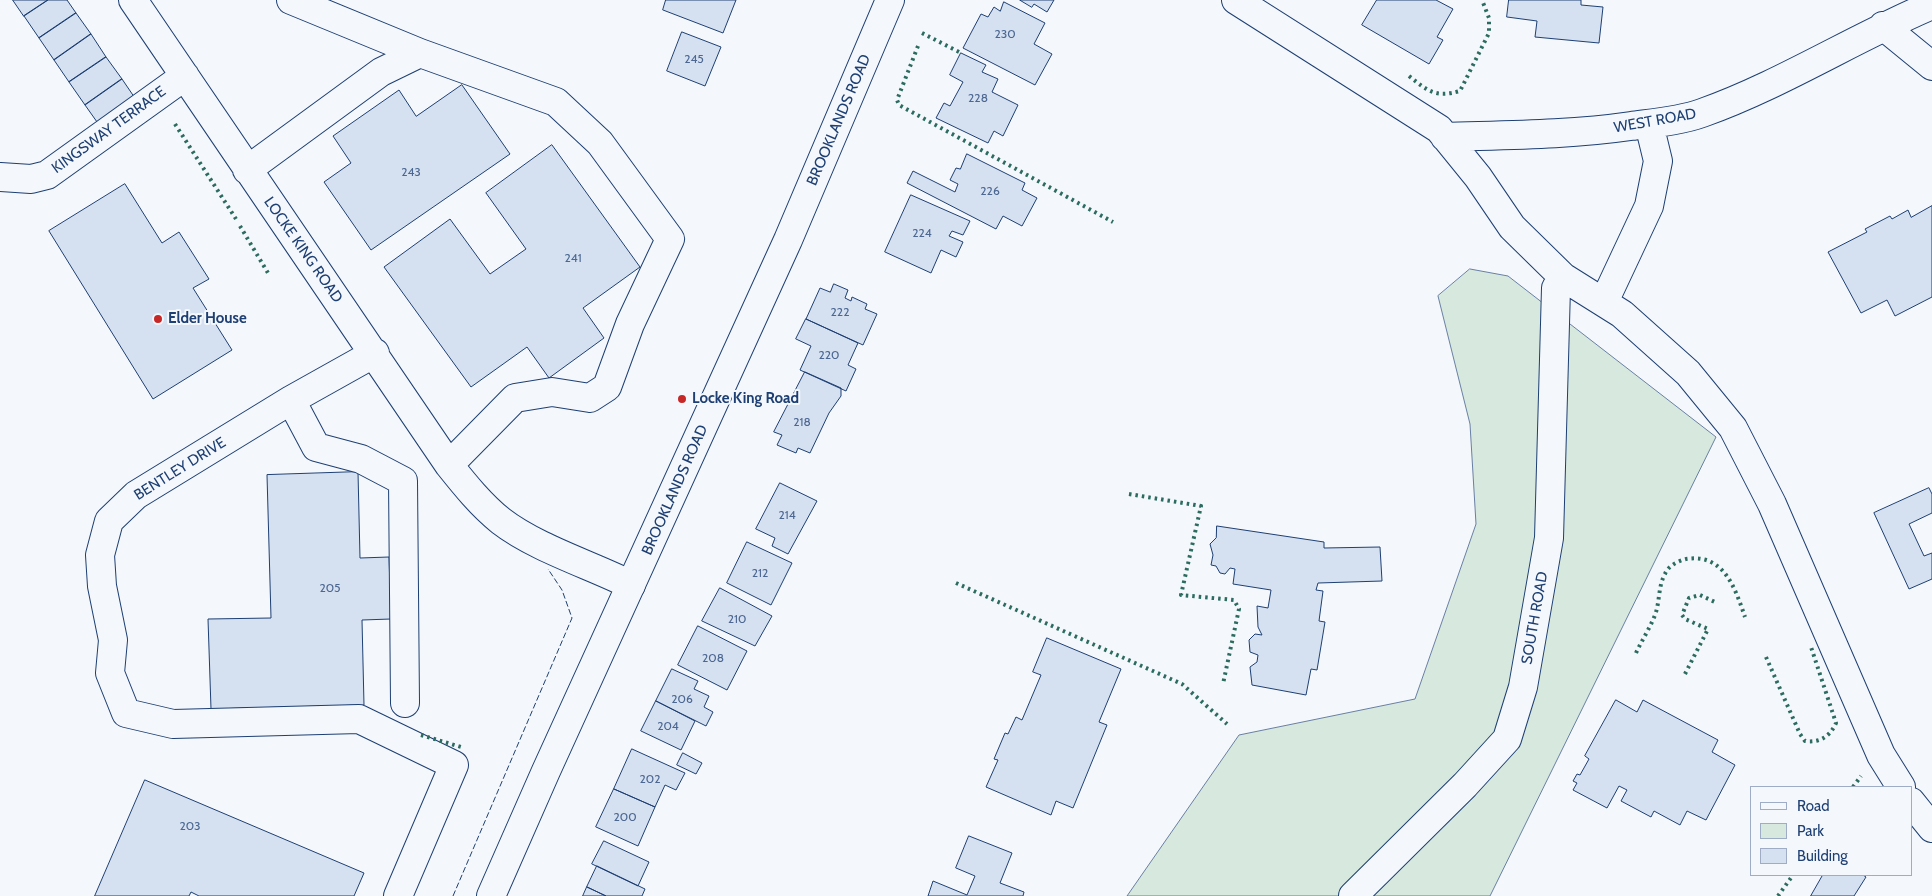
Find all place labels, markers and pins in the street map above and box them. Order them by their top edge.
place label: Elder House [168,310,247,328]
marker: Elder House [152,313,164,325]
place label: Locke King Road [692,390,799,408]
marker: Locke King Road [676,393,688,405]

